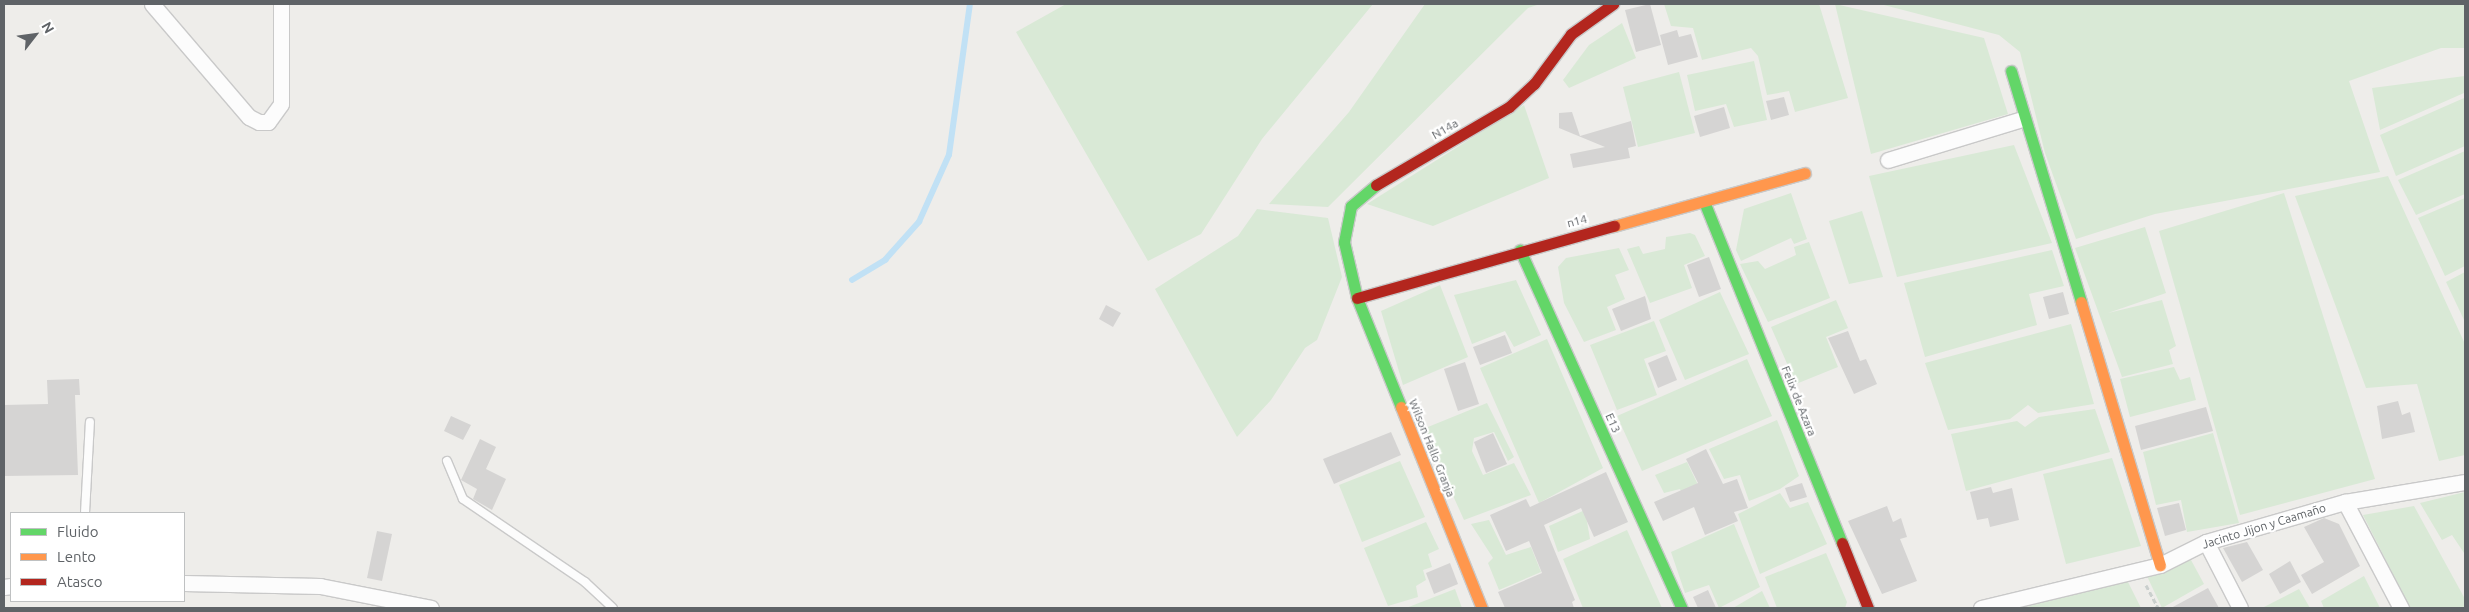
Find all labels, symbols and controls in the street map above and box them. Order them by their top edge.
north arrow [10,10,60,60]
text: N [38,19,58,36]
street label: N14a [1429,116,1461,142]
street label: n14 [1565,212,1589,230]
street label: Felix de Azara [1778,364,1820,438]
street label: Wilson Hallo Granja [1406,397,1458,499]
street label: E13 [1602,411,1624,435]
street label: Jacinto Jijon y Caamaño [2200,500,2328,552]
legend [10,512,185,602]
text: Fluido [57,523,99,540]
text: Lento [57,548,96,565]
text: Atasco [57,573,103,590]

